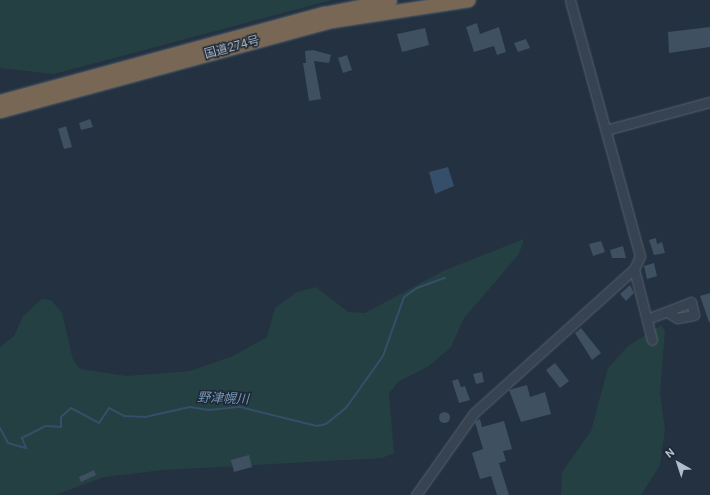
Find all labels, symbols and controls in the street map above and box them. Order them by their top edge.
street label: 国道274号 [203,34,261,62]
water label: 野津幌川 [197,390,249,408]
north arrow [658,443,698,483]
text: N [663,446,677,461]

